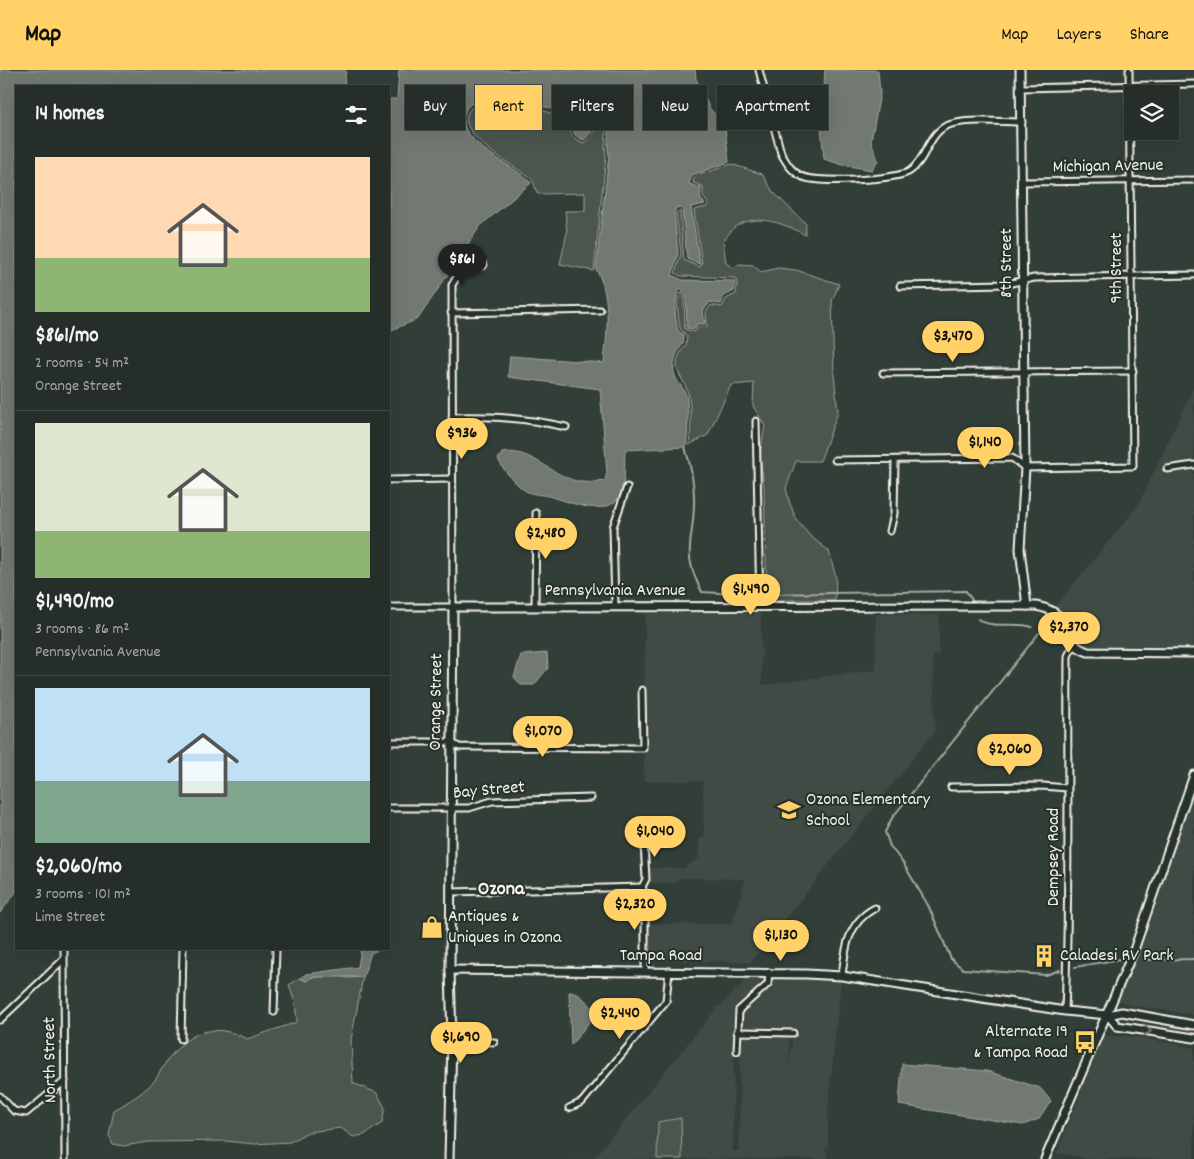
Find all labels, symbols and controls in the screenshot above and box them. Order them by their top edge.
text: Map [25,18,61,52]
text: Map [1001,23,1028,48]
text: Layers [1056,23,1102,48]
text: Share [1130,23,1169,48]
chip: Buy [405,85,465,130]
chip: Rent [475,85,542,130]
chip: Filters [552,85,633,130]
chip: New [643,85,707,130]
chip: Apartment [717,85,828,130]
map controls [1124,85,1179,140]
button: layers [1124,85,1179,140]
text: 14 homes [35,100,105,130]
icon: filters [342,101,370,129]
street label: Michigan Avenue [1052,154,1164,180]
icon: home [158,190,248,280]
street label: 8th Street [995,228,1020,298]
street label: 9th Street [1105,232,1130,304]
pin: $861 [432,244,492,286]
text: $861 [449,248,475,271]
pin: $3,470 [912,320,994,363]
text: $861/mo [35,322,99,352]
text: $3,470 [933,325,973,348]
text: 2 rooms · 54 m² [35,352,129,375]
text: Orange Street [35,375,122,398]
pin: $936 [432,418,492,460]
text: $936 [447,422,477,445]
pin: $1,140 [944,426,1026,469]
text: $1,140 [968,431,1002,454]
icon: home [158,455,248,545]
pin: $2,480 [505,518,587,560]
text: $2,480 [526,522,566,545]
pin: $1,490 [710,574,792,616]
text: $1,490 [732,578,770,601]
street label: Pennsylvania Avenue [544,579,686,604]
text: $1,490/mo [35,588,114,618]
pin: $2,370 [1028,612,1110,654]
text: $2,370 [1049,616,1089,639]
text: 3 rooms · 86 m² [35,618,129,641]
text: Pennsylvania Avenue [35,641,161,664]
street label: Orange Street [424,653,450,751]
pin: $1,070 [502,716,584,758]
icon: home [158,720,248,810]
text: $1,070 [524,720,562,743]
pin: $2,060 [969,734,1051,776]
text: $2,060 [988,738,1032,761]
street label: Bay Street [452,775,526,807]
place label: Ozona Elementary School [806,788,931,834]
school or university icon: Ozona Elementary School [776,797,802,823]
street label: Dempsey Road [1042,808,1067,906]
pin: $1,040 [614,816,696,858]
text: $1,040 [636,820,674,843]
text: $2,060/mo [35,853,122,883]
district label: Ozona [478,876,525,904]
text: 3 rooms · 101 m² [35,883,131,906]
pin: $2,320 [594,888,676,931]
text: $2,320 [615,893,655,916]
place label: Antiques & Uniques in Ozona [448,905,562,951]
text: Lime Street [35,906,105,929]
shop icon: Antiques & Uniques in Ozona [419,914,445,940]
pin: $1,130 [740,920,822,962]
text: $1,130 [764,924,798,947]
building icon: Caladesi RV Park [1031,943,1057,969]
street label: Tampa Road [620,944,702,969]
place label: Caladesi RV Park [1060,944,1174,969]
pin: $2,440 [579,998,661,1040]
text: $2,440 [600,1002,640,1025]
street label: North Street [38,1016,64,1103]
place label: Alternate 19 & Tampa Road [973,1020,1068,1066]
pin: $1,690 [420,1022,502,1064]
text: $1,690 [442,1026,480,1049]
one-way arrow [1144,1026,1153,1036]
bus stop icon: Alternate 19 & Tampa Road [1072,1029,1098,1055]

